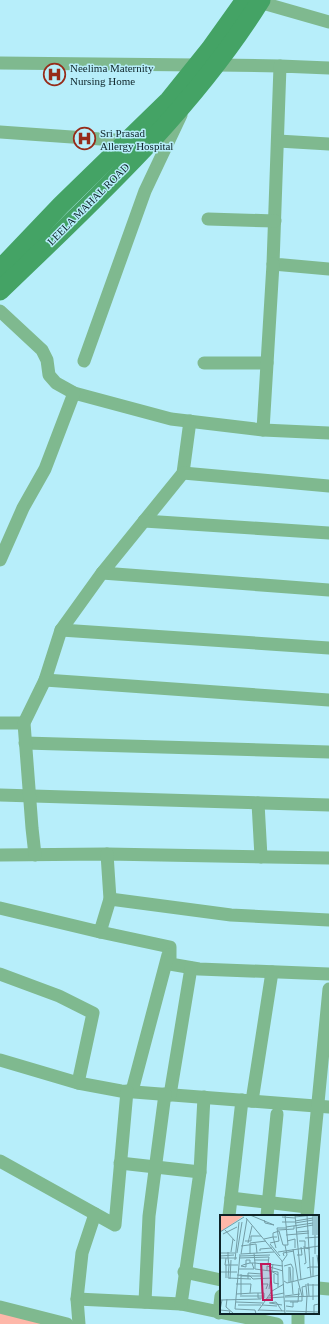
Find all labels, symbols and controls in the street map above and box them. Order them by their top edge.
hospital icon: Neelima Maternity Nursing Home [42,61,68,87]
place label: Neelima Maternity Nursing Home [70,62,154,87]
hospital icon: Sri Prasad Allergy Hospital [72,126,98,152]
place label: Sri Prasad Allergy Hospital [100,127,173,152]
street label: LEELA MAHAL ROAD [45,161,131,247]
inset map [220,1215,319,1314]

